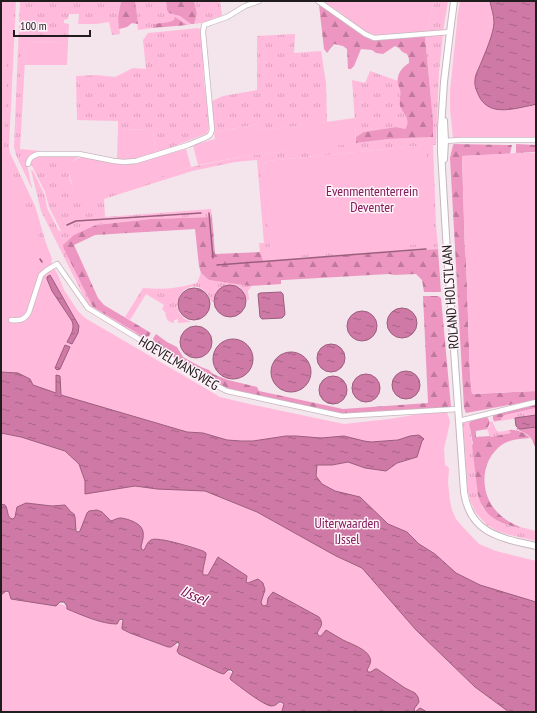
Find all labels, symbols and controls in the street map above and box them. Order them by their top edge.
scale bar [14,12,90,38]
text: 100 m [20,18,47,33]
park label: Evenmententerrein Deventer [326,182,418,216]
street label: ROLAND HOLSTLAAN [437,244,463,350]
street label: HOEVELMANSWEG [135,332,223,394]
park label: Uiterwaarden IJssel [315,514,379,548]
water label: IJssel [178,581,212,610]

